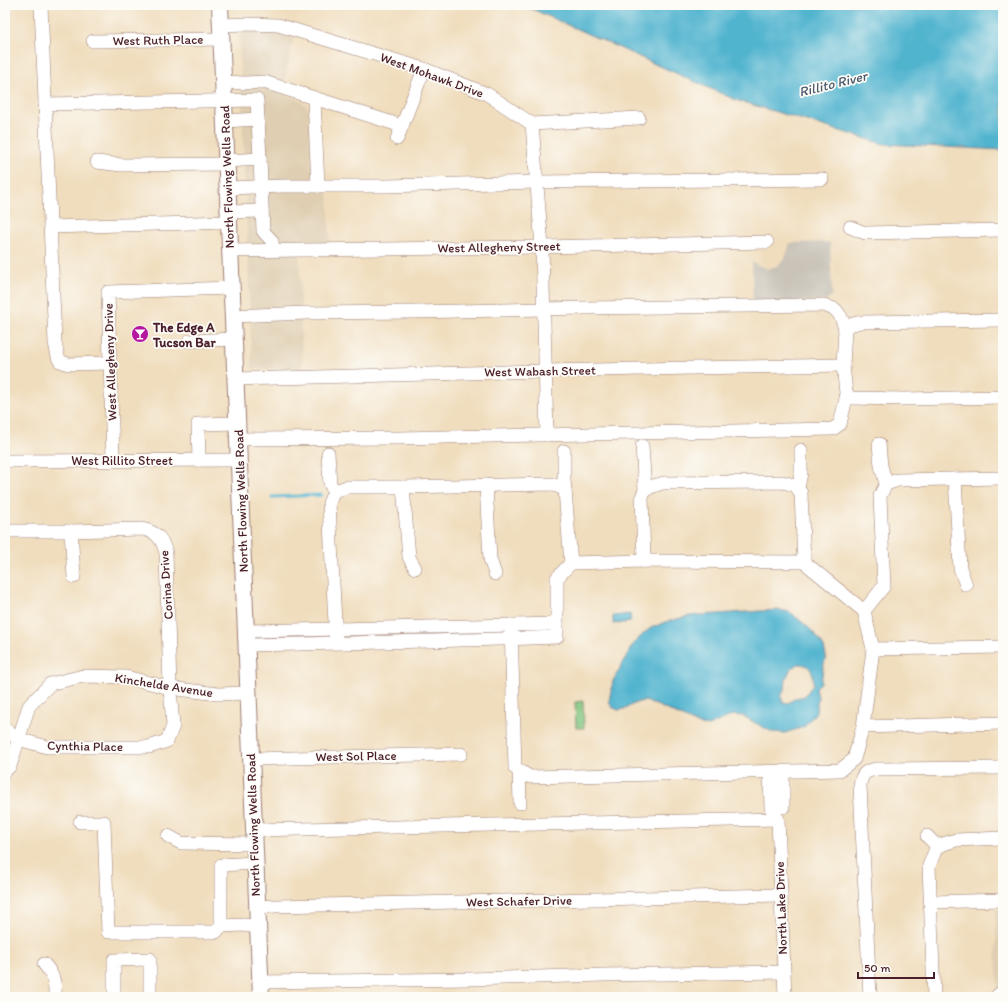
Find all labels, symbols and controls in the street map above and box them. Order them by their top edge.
street label: West Ruth Place [113,32,203,48]
street label: West Mohawk Drive [378,49,486,101]
water label: Rillito River [797,67,870,101]
street label: North Flowing Wells Road [217,105,237,249]
street label: West Allegheny Street [437,238,561,256]
street label: West Allegheny Drive [100,303,120,421]
place label: The Edge A Tucson Bar [152,320,216,350]
bar icon: The Edge A Tucson Bar [130,324,150,344]
street label: West Wabash Street [484,363,596,379]
street label: North Flowing Wells Road [231,429,251,573]
street label: West Rillito Street [71,453,173,468]
street label: Corina Drive [156,550,176,620]
street label: Kinchelde Avenue [114,670,214,700]
street label: Cynthia Place [47,738,123,754]
street label: West Sol Place [315,748,397,764]
street label: North Flowing Wells Road [243,753,263,897]
street label: North Lake Drive [772,861,790,955]
street label: West Schafer Drive [466,893,572,909]
scale bar [858,954,934,980]
text: 50 m [864,961,890,975]

